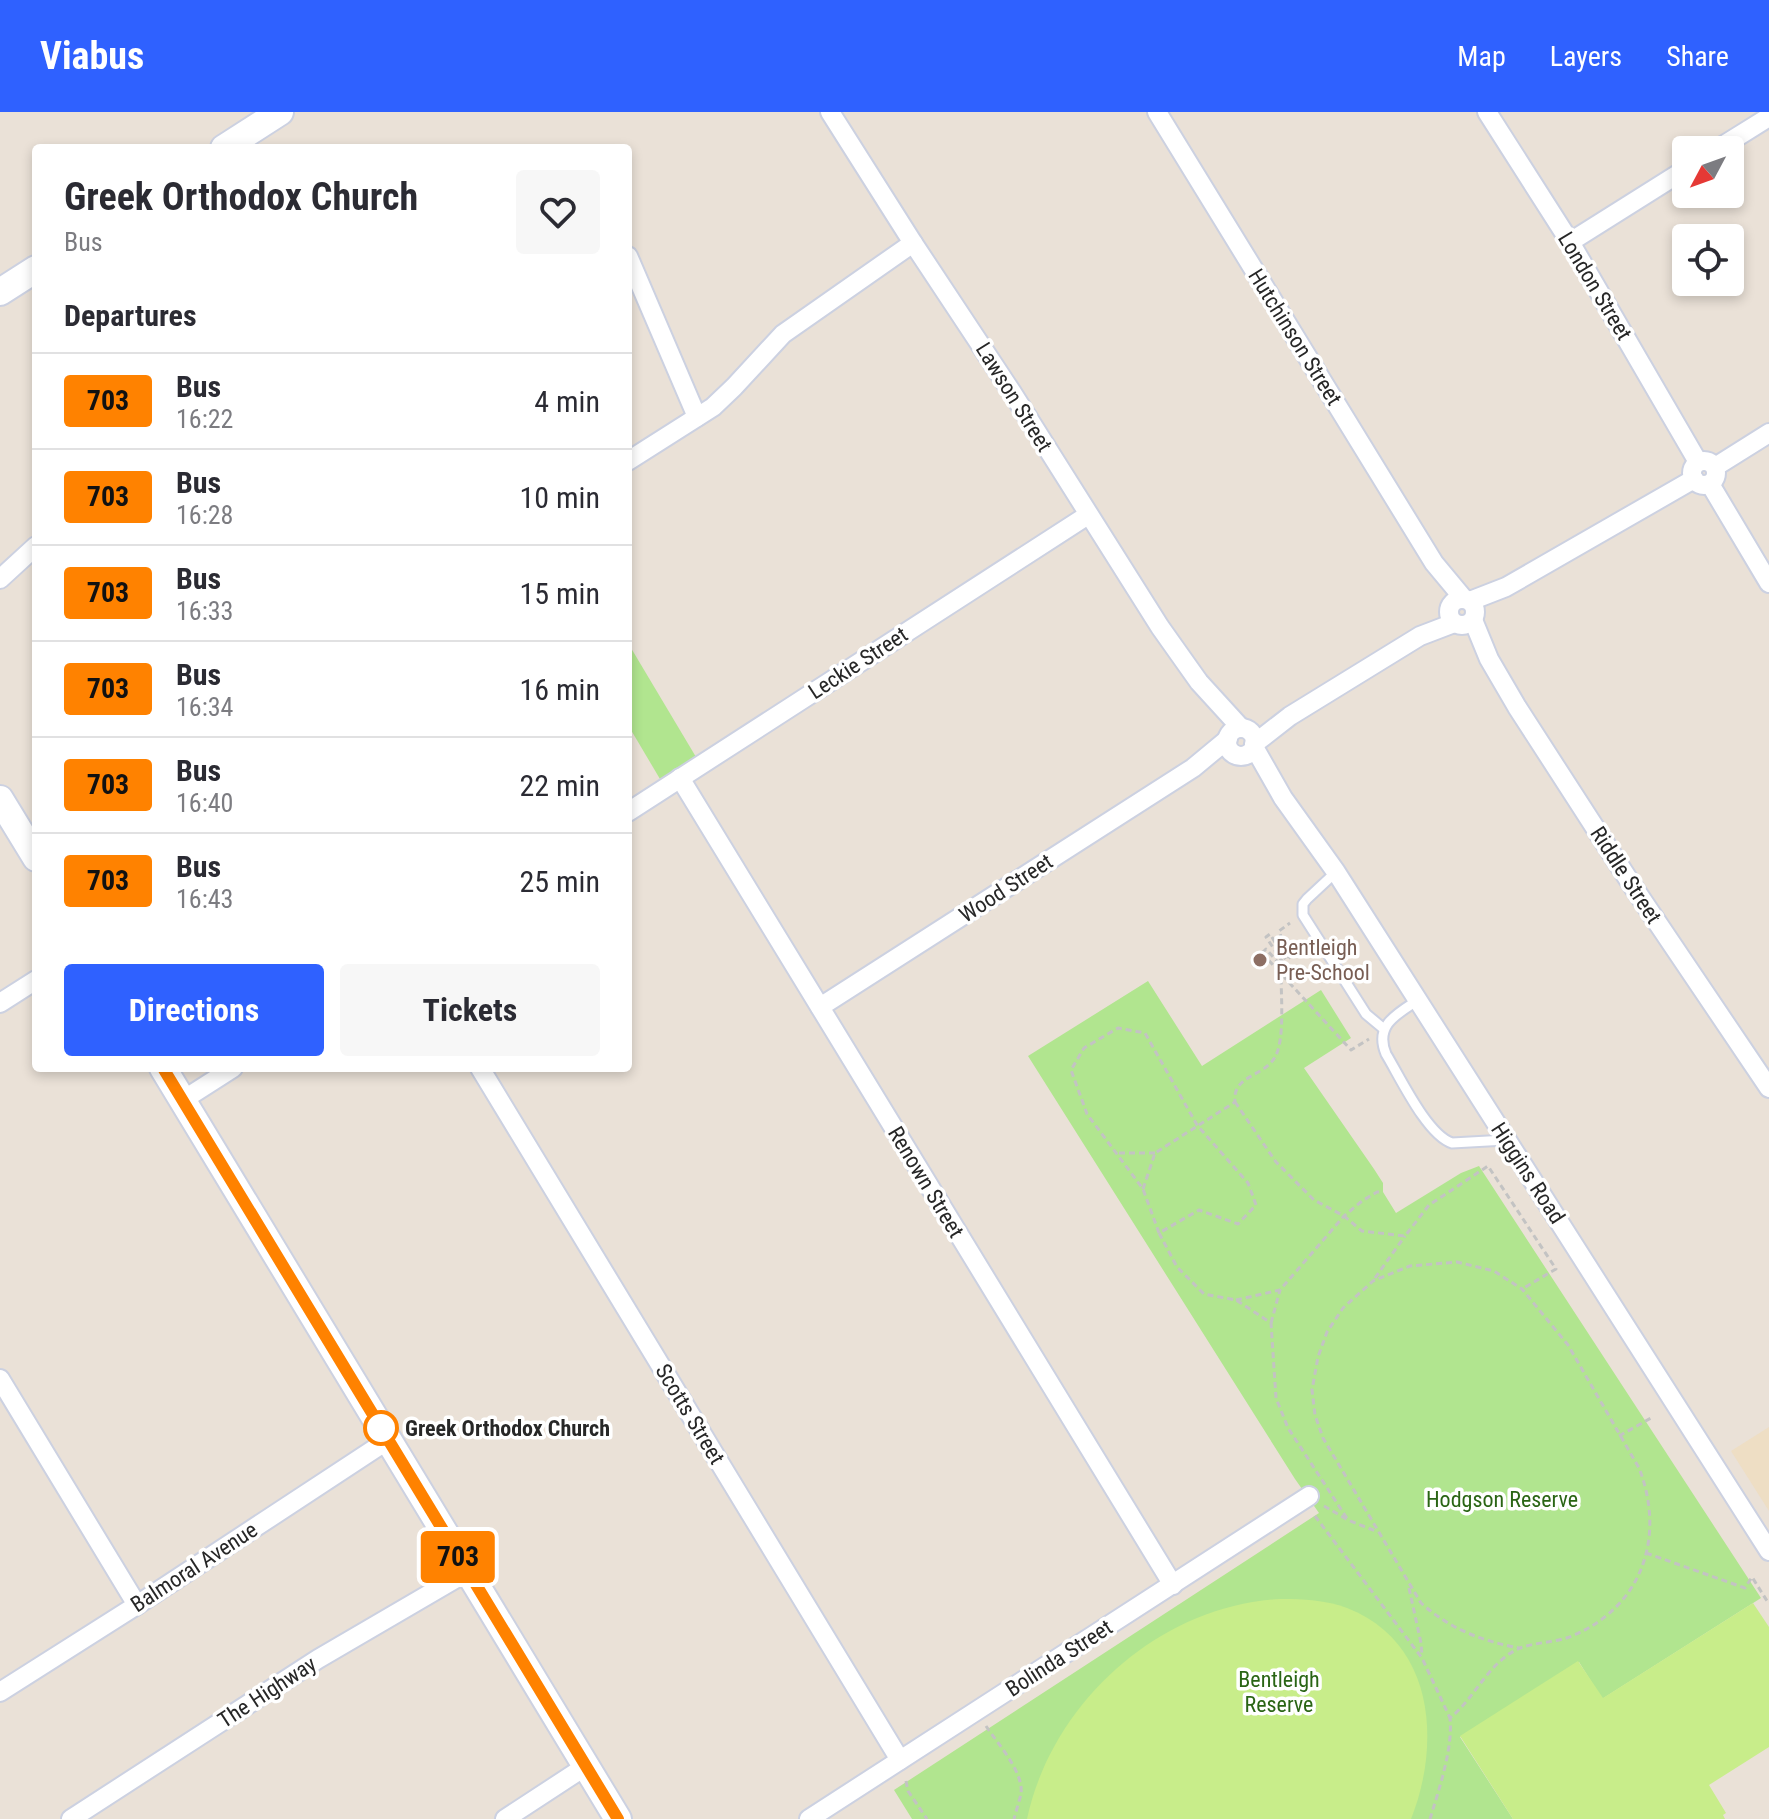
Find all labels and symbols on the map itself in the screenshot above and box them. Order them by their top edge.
north arrow [1672,136,1744,208]
street label: London Street [1553,228,1637,344]
street label: Hutchinson Street [1243,264,1347,410]
street label: Lawson Street [971,338,1057,456]
street label: Leckie Street [804,622,912,704]
street label: Riddle Street [1585,822,1667,928]
street label: Wood Street [955,849,1057,927]
place label: Bentleigh Pre-School [1276,935,1370,985]
marker: Bentleigh Pre-School [1251,951,1269,969]
street label: Higgins Road [1486,1118,1570,1228]
street label: Renown Street [883,1122,969,1242]
street label: Scotts Street [650,1359,730,1469]
marker: Greek Orthodox Church [364,1411,398,1445]
place label: Greek Orthodox Church [405,1416,610,1441]
park label: Hodgson Reserve [1426,1487,1578,1512]
street label: Balmoral Avenue [126,1517,262,1617]
line badge: 703 [412,1531,504,1583]
street label: Bolinda Street [1001,1614,1117,1702]
street label: The Highway [213,1651,321,1733]
park label: Bentleigh Reserve [1238,1667,1320,1717]

